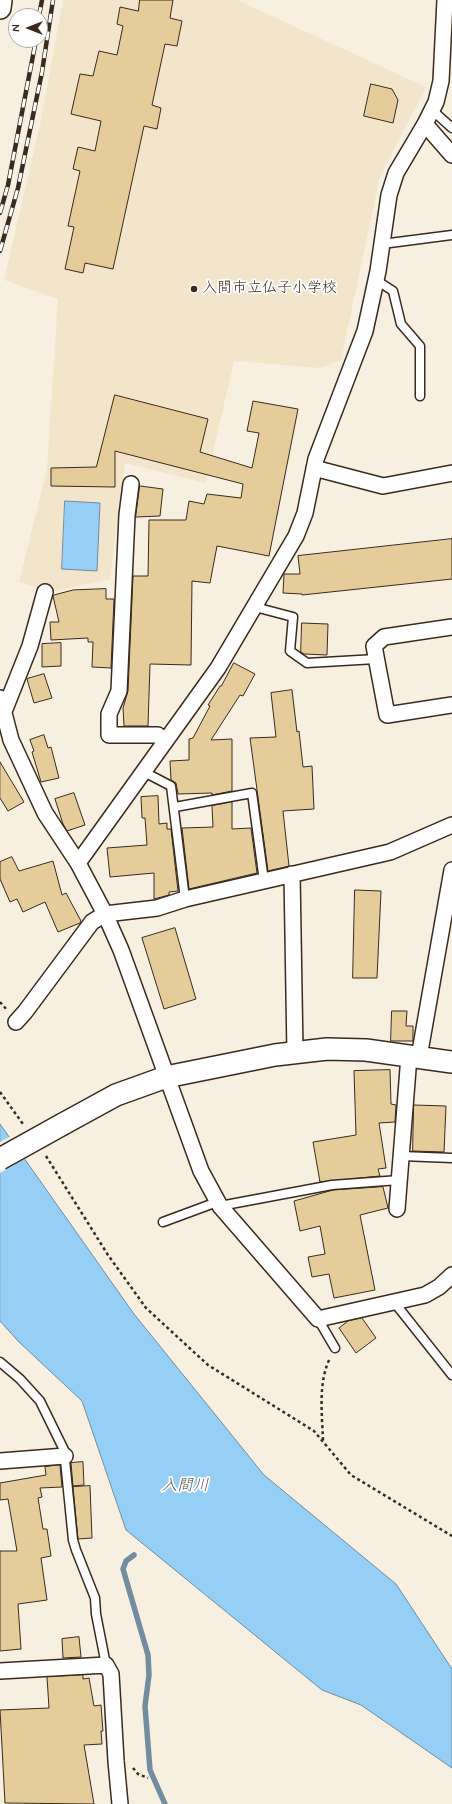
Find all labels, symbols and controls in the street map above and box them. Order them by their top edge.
north arrow [8,8,48,48]
text: N [10,24,24,32]
place label: 入間市立仏子小学校 [202,280,337,298]
marker: 入間市立仏子小学校 [189,284,199,294]
water label: 入間川 [161,1477,209,1497]

